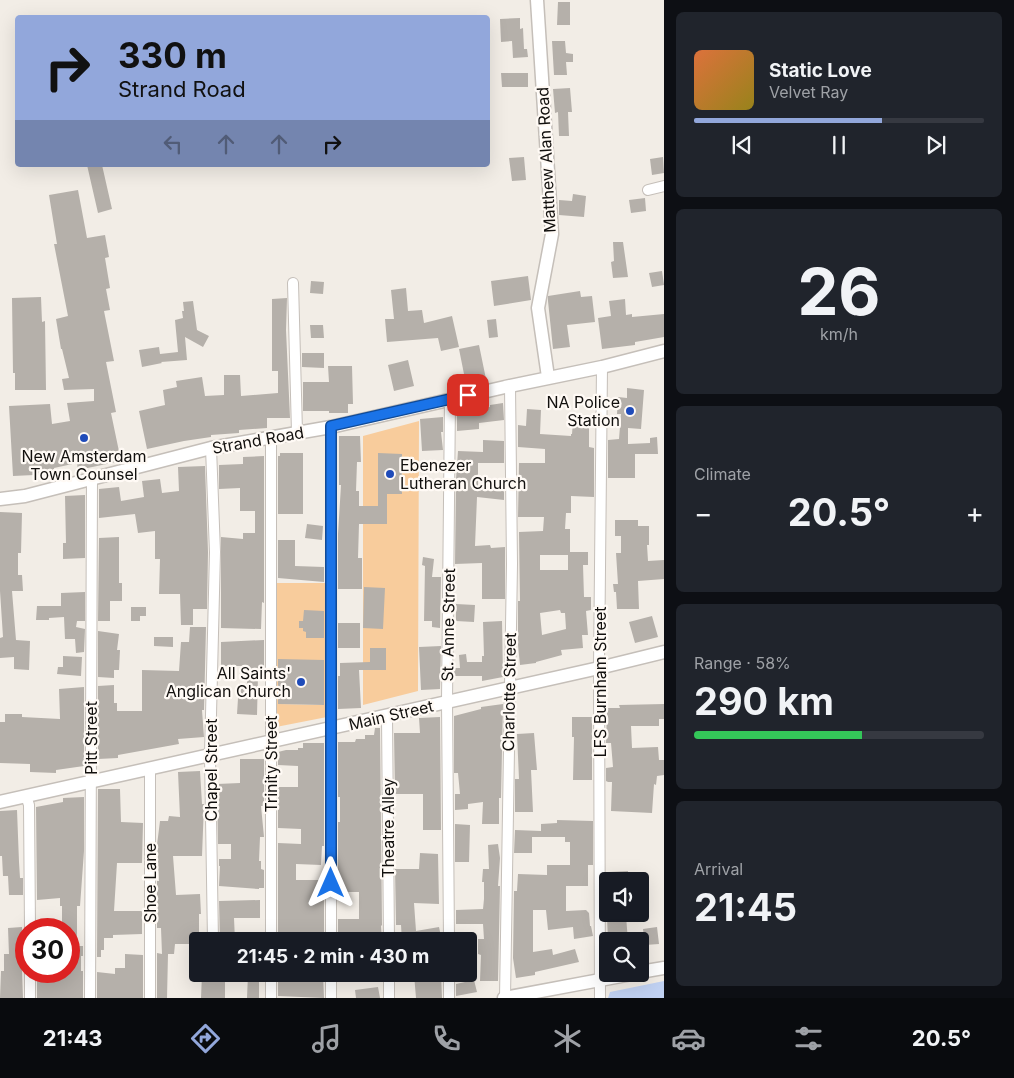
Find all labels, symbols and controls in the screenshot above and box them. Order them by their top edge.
text: 330 m [118,34,227,76]
icon: right [35,35,100,100]
text: Static Love [769,59,872,82]
text: Strand Road [118,76,246,102]
text: Velvet Ray [769,82,848,102]
street label: Matthew Alan Road [532,87,560,233]
icon: left [159,130,187,158]
icon: ahead [212,130,240,158]
icon: ahead [265,130,293,158]
icon: right [318,130,346,158]
icon: previous [728,131,756,159]
icon: pause [825,131,853,159]
icon: next [922,131,950,159]
text: 26 [797,252,881,331]
text: km/h [820,324,858,344]
pin [447,374,489,416]
icon: arrive [454,381,482,409]
place label: NA Police Station [546,392,620,430]
marker: NA Police Station [624,405,636,417]
street label: Strand Road [211,422,305,458]
marker: New Amsterdam Town Counsel [78,432,90,444]
place label: New Amsterdam Town Counsel [21,446,147,484]
place label: Ebenezer Lutheran Church [400,455,526,493]
text: Climate [694,464,751,484]
marker: Ebenezer Lutheran Church [384,468,396,480]
text: 20.5° [788,489,890,535]
text: − [694,496,713,530]
text: + [965,496,984,530]
street label: St. Anne Street [437,568,459,682]
street label: LFS Burnham Street [590,606,610,758]
street label: Charlotte Street [498,632,520,752]
text: Range · 58% [694,653,791,673]
place label: All Saints' Anglican Church [166,663,291,701]
marker: All Saints' Anglican Church [295,676,307,688]
text: 290 km [694,678,834,724]
street label: Main Street [347,696,435,734]
street label: Pitt Street [81,701,101,775]
street label: Trinity Street [261,715,281,813]
street label: Chapel Street [201,719,221,821]
street label: Theatre Alley [378,778,398,878]
street label: Shoe Lane [140,843,160,923]
position arrow [304,856,356,908]
text: Arrival [694,859,743,879]
map controls [599,872,649,982]
button: sound [599,872,649,922]
text: 21:45 [694,884,797,930]
speed limit sign: 30 [15,918,80,983]
button: search [599,932,649,982]
text: 21:45 · 2 min · 430 m [237,945,429,968]
icon: directions [188,1021,223,1056]
icon: music [309,1021,344,1056]
icon: phone [429,1021,464,1056]
icon: climate [550,1021,585,1056]
icon: car [671,1021,706,1056]
icon: filters [791,1021,826,1056]
text: 21:43 [43,1025,103,1051]
text: 20.5° [912,1025,971,1051]

